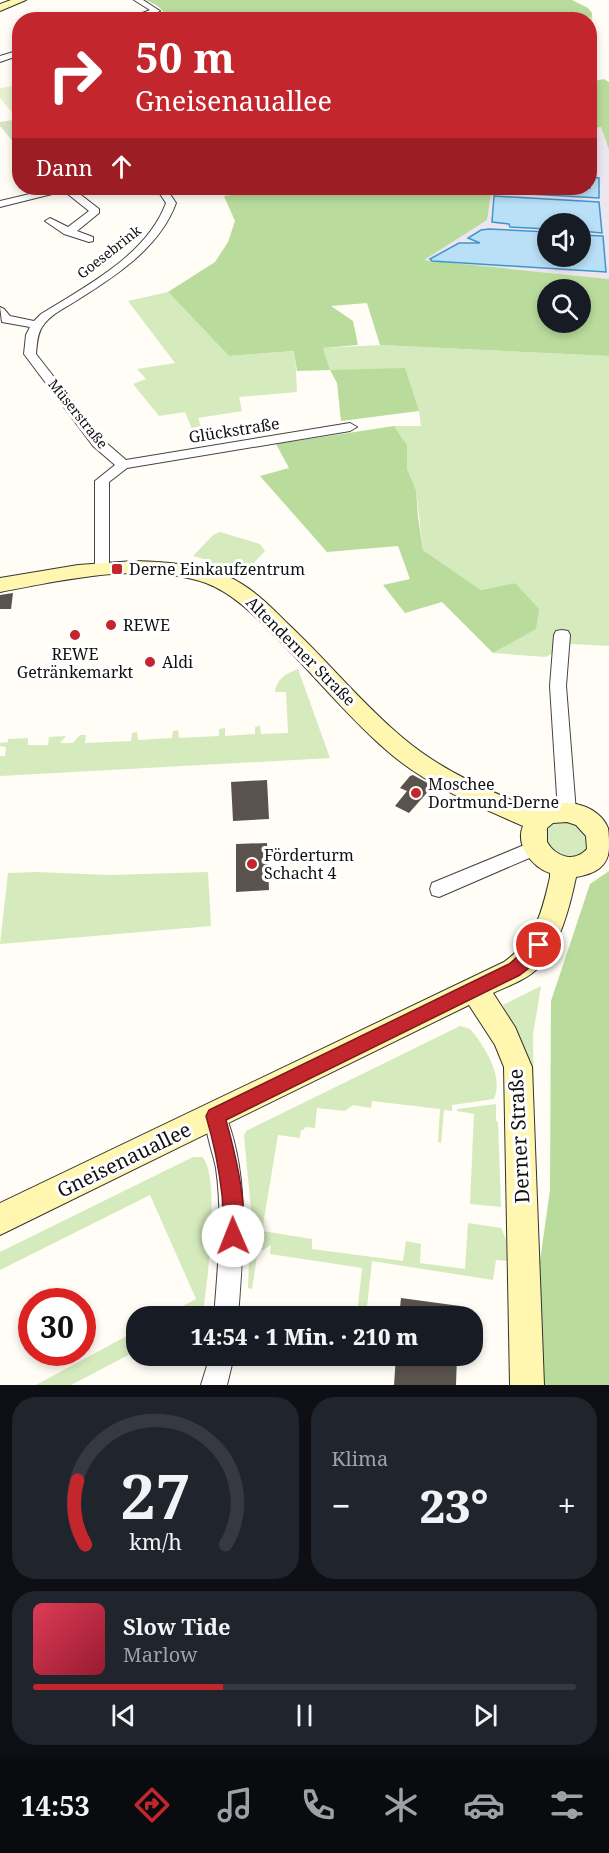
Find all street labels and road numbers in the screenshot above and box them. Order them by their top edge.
street label: Goesebrink [73,220,145,283]
street label: Müserstraße [44,375,112,452]
street label: Glückstraße [187,412,281,448]
street label: Altenderner Straße [241,591,361,711]
street label: Derner Straße [501,1068,536,1204]
street label: Gneisenauallee [52,1115,195,1204]

